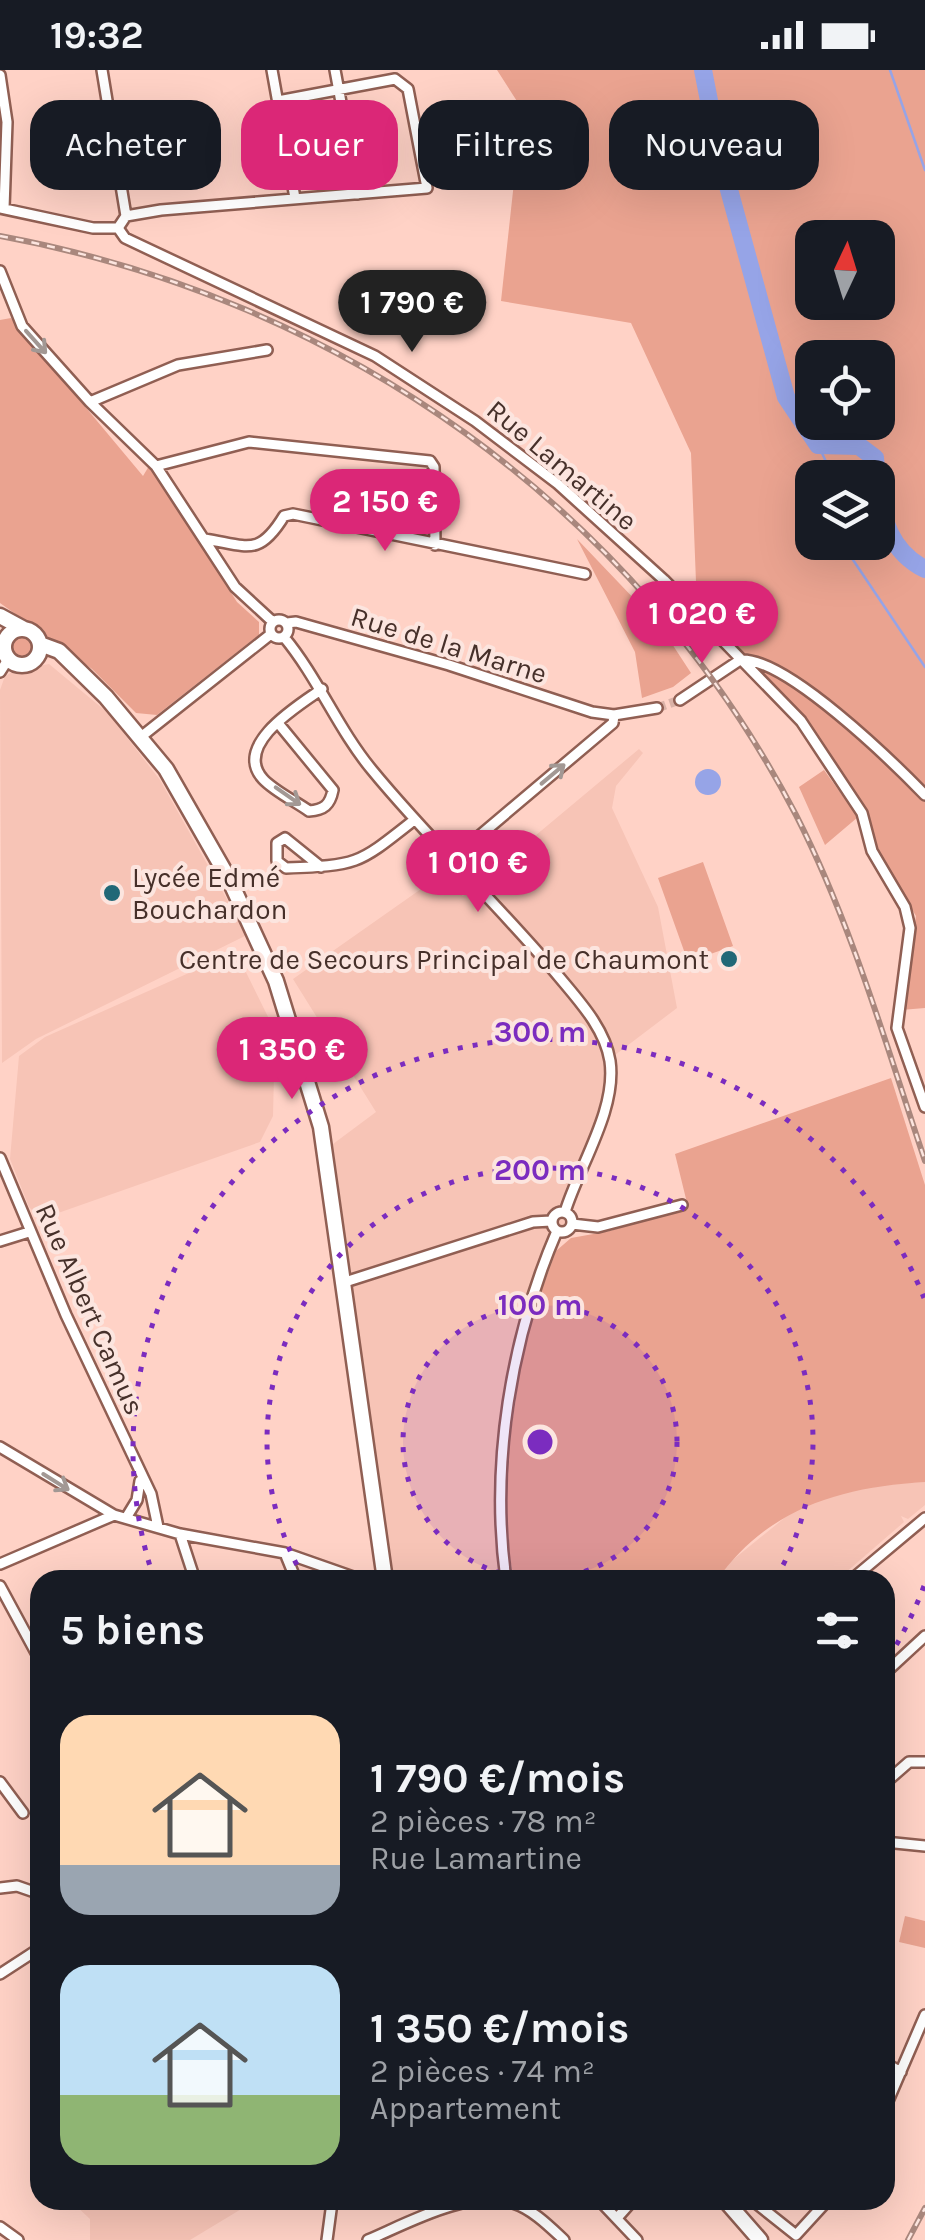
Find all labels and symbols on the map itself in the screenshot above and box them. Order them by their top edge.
north arrow [795,220,895,320]
pin: 1 790 € [320,270,504,355]
one-way arrow [24,329,47,354]
street label: Rue Lamartine [480,393,644,537]
pin: 2 150 € [293,469,477,554]
pin: 1 020 € [610,581,794,666]
street label: Rue de la Marne [347,600,551,690]
one-way arrow [539,763,565,785]
one-way arrow [273,786,301,807]
pin: 1 010 € [386,830,570,915]
place label: Lycée Edmé Bouchardon [132,861,287,926]
marker: Lycée Edmé Bouchardon [101,882,123,904]
place label: Centre de Secours Principal de Chaumont [179,943,709,976]
marker: Centre de Secours Principal de Chaumont [718,948,740,970]
text: 300 m [494,1014,586,1050]
pin: 1 350 € [200,1017,384,1102]
text: 200 m [494,1152,586,1188]
street label: Rue Albert Camus [29,1198,151,1420]
text: 100 m [498,1287,582,1323]
centre of rings [522,1424,558,1460]
one-way arrow [41,1472,70,1492]

